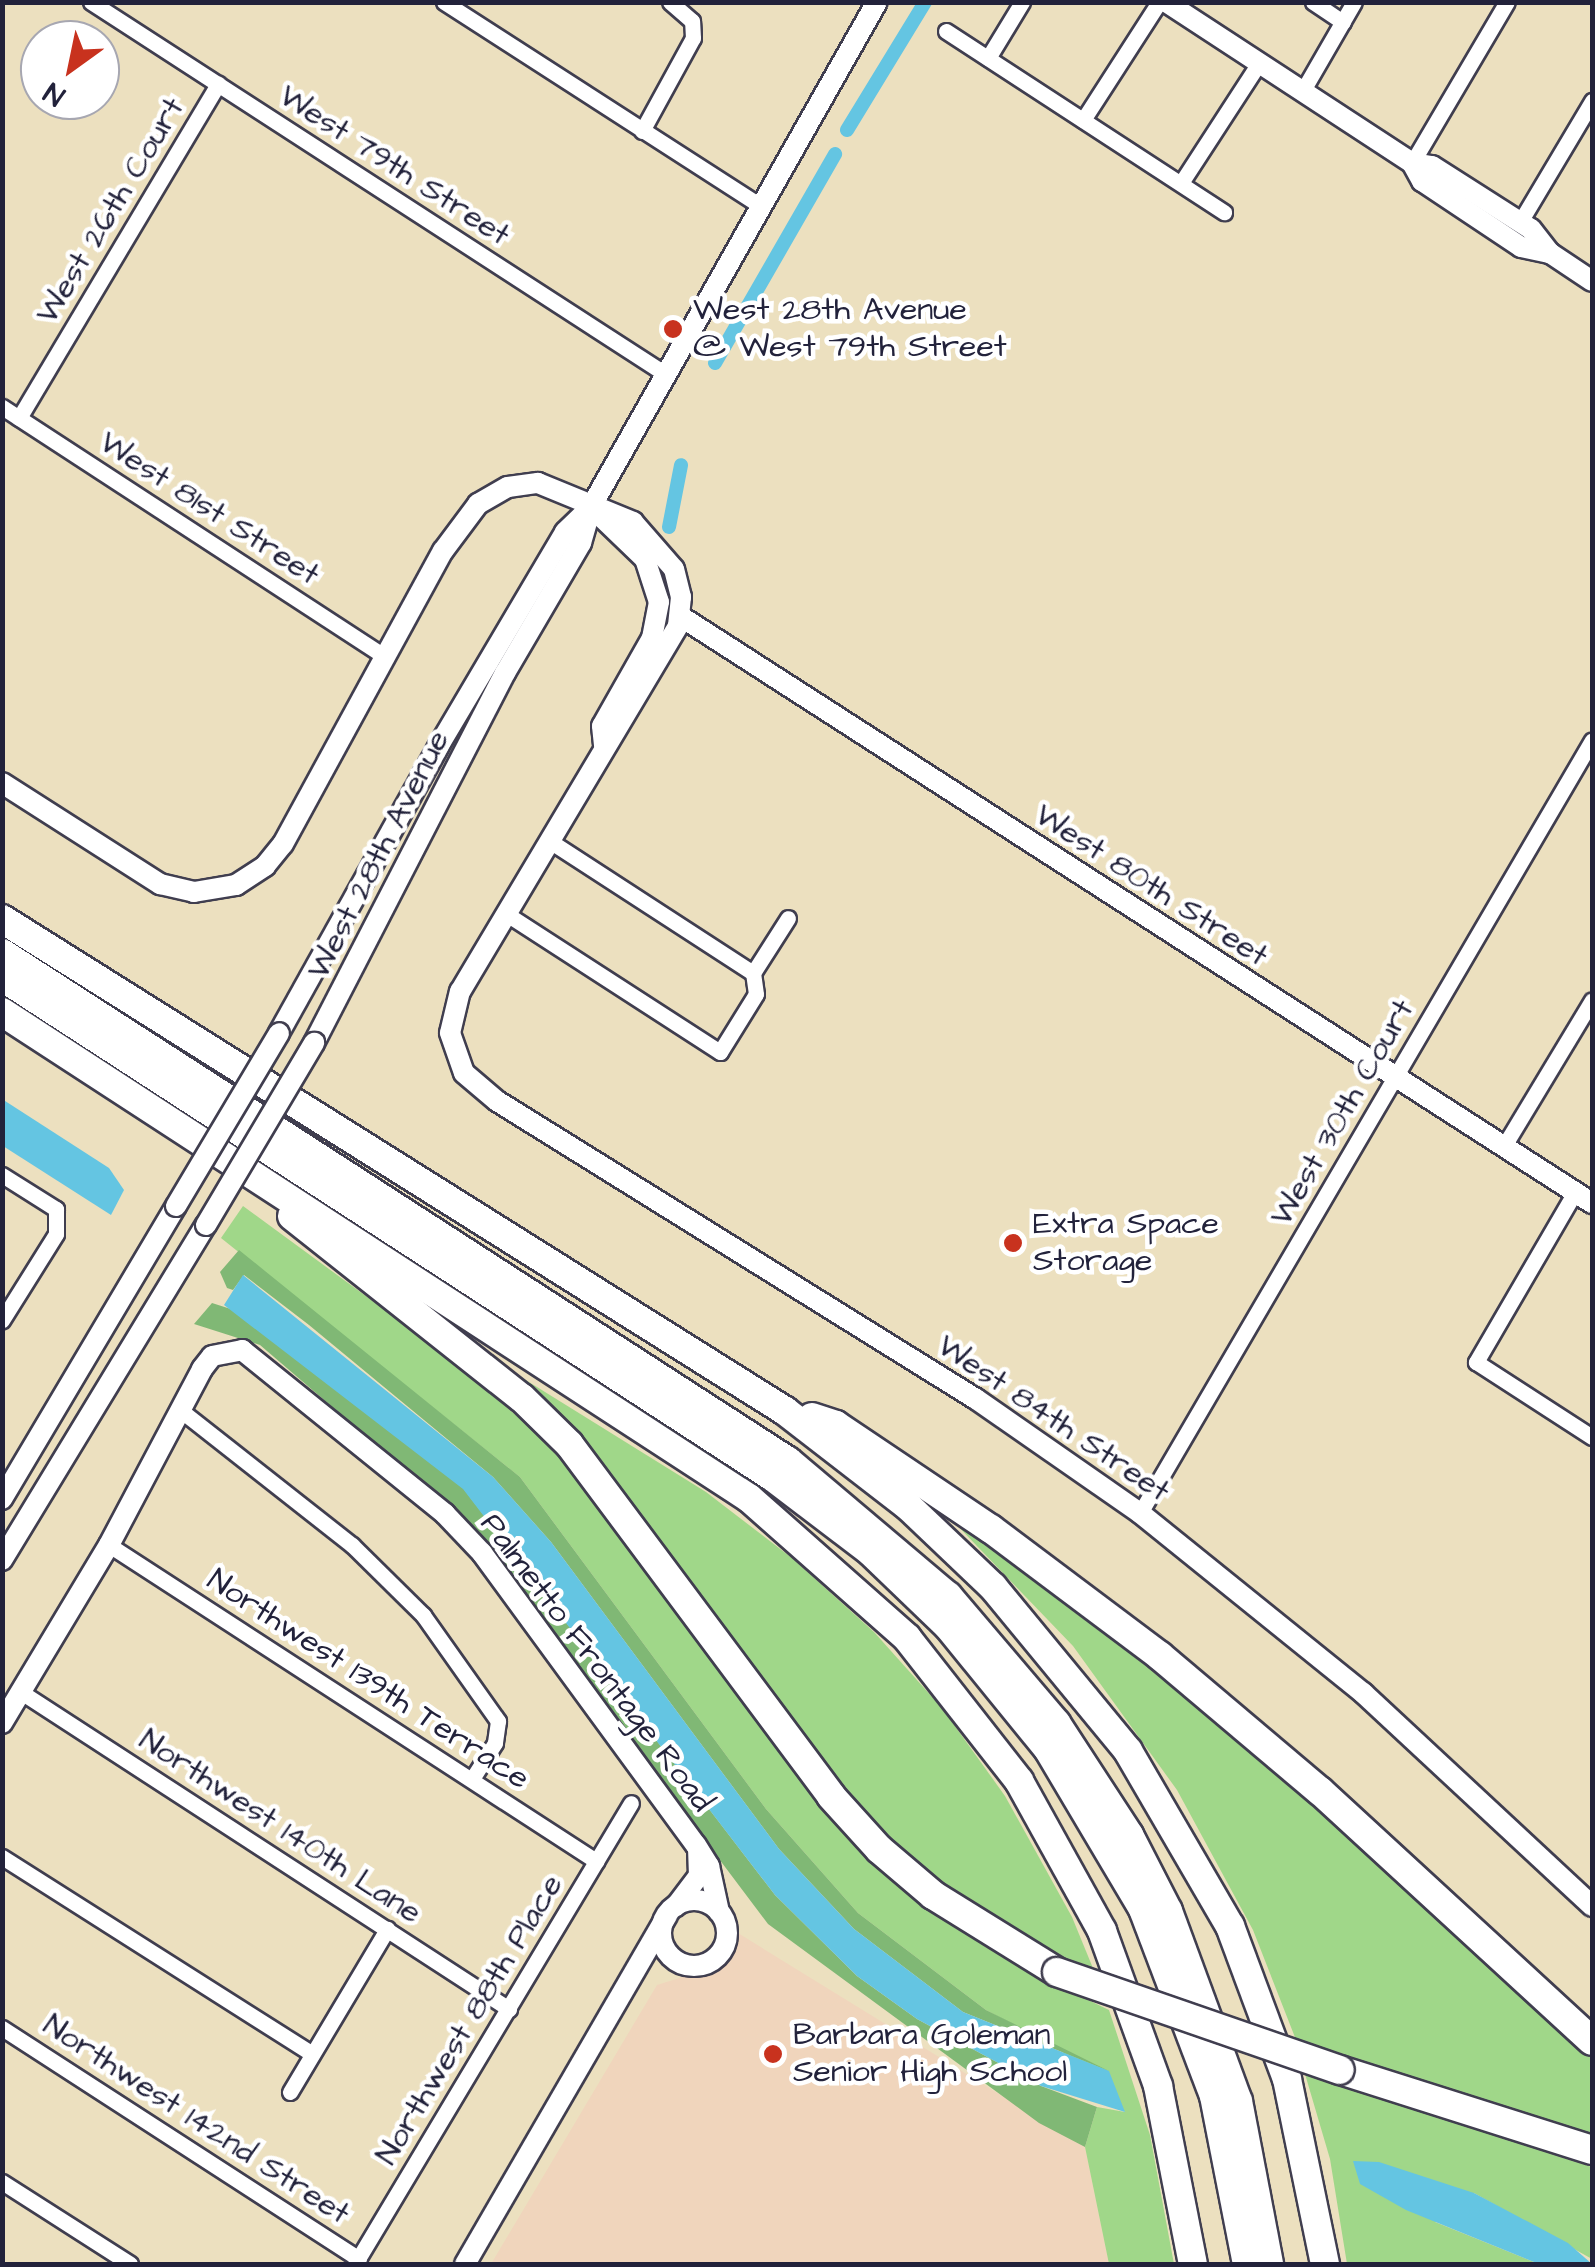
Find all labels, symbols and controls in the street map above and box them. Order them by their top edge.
north arrow [20,20,120,120]
text: N [36,73,72,115]
street label: West 79th Street [271,77,517,255]
street label: West 26th Court [28,91,194,331]
place label: West 28th Avenue @ West 79th Street [693,292,1007,367]
marker: West 28th Avenue @ West 79th Street [662,318,684,340]
street label: West 81st Street [92,424,326,594]
street label: West 28th Avenue [300,724,458,986]
street label: West 80th Street [1027,796,1275,976]
street label: West 30th Court [1263,993,1423,1233]
place label: Extra Space Storage [1033,1206,1219,1281]
marker: Extra Space Storage [1002,1232,1024,1254]
street label: West 84th Street [929,1327,1177,1511]
street label: Palmetto Frontage Road [471,1506,721,1820]
street label: Northwest 139th Terrace [200,1561,536,1799]
street label: Northwest 140th Lane [132,1721,428,1933]
street label: Northwest 88th Place [368,1868,572,2172]
street label: Northwest 142nd Street [36,2007,356,2233]
place label: Barbara Goleman Senior High School [793,2017,1067,2092]
marker: Barbara Goleman Senior High School [762,2043,784,2065]

